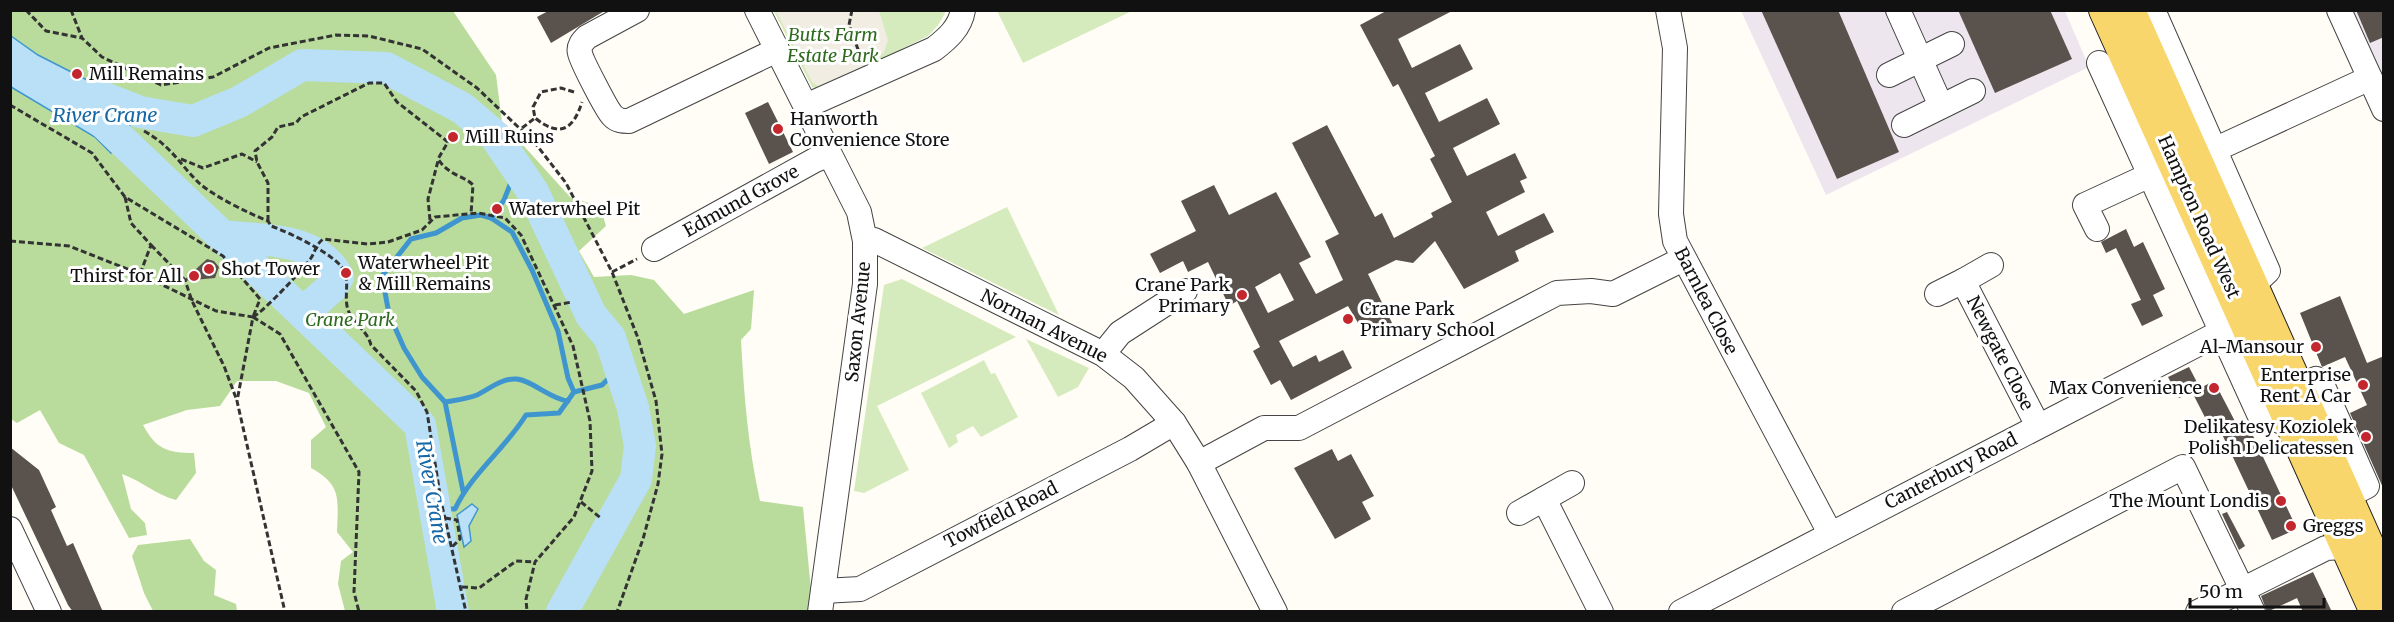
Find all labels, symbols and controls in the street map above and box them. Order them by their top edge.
park label: Butts Farm Estate Park [787,23,879,67]
place label: Mill Remains [89,62,204,85]
marker: Mill Remains [70,67,84,81]
water label: River Crane [52,102,158,127]
place label: Hanworth Convenience Store [790,107,949,151]
marker: Hanworth Convenience Store [771,122,785,136]
place label: Mill Ruins [465,125,554,148]
marker: Mill Ruins [446,130,460,144]
street label: Hampton Road West [2153,132,2246,302]
street label: Edmund Grove [679,159,803,242]
place label: Waterwheel Pit [508,197,640,220]
marker: Waterwheel Pit [490,202,504,216]
street label: Barnlea Close [1670,243,1743,358]
place label: Waterwheel Pit & Mill Remains [357,251,491,295]
place label: Shot Tower [221,257,320,280]
street label: Saxon Avenue [840,261,875,383]
marker: Shot Tower [202,262,216,276]
place label: Thirst for All [70,264,182,287]
marker: Waterwheel Pit & Mill Remains [339,266,353,280]
marker: Thirst for All [187,269,201,283]
place label: Crane Park Primary [1135,273,1231,317]
street label: Norman Avenue [977,284,1111,367]
marker: Crane Park Primary [1235,288,1249,302]
street label: Newgate Close [1962,292,2039,414]
place label: Crane Park Primary School [1360,297,1495,341]
park label: Crane Park [305,308,395,331]
marker: Crane Park Primary School [1341,312,1355,326]
place label: Al-Mansour [2199,335,2304,358]
marker: Al-Mansour [2309,340,2323,354]
place label: Enterprise Rent A Car [2260,363,2351,407]
place label: Max Convenience [2049,376,2202,399]
marker: Enterprise Rent A Car [2356,378,2370,392]
marker: Max Convenience [2207,381,2221,395]
place label: Delikatesy Koziolek Polish Delicatessen [2184,415,2355,459]
street label: Canterbury Road [1881,427,2021,514]
marker: Delikatesy Koziolek Polish Delicatessen [2359,430,2373,444]
water label: River Crane [411,438,454,546]
street label: Towfield Road [940,476,1062,553]
place label: The Mount Londis [2109,489,2269,512]
marker: The Mount Londis [2274,494,2288,508]
place label: Greggs [2303,514,2364,537]
marker: Greggs [2284,519,2298,533]
scale bar [2190,571,2324,609]
text: 50 m [2199,580,2243,603]

